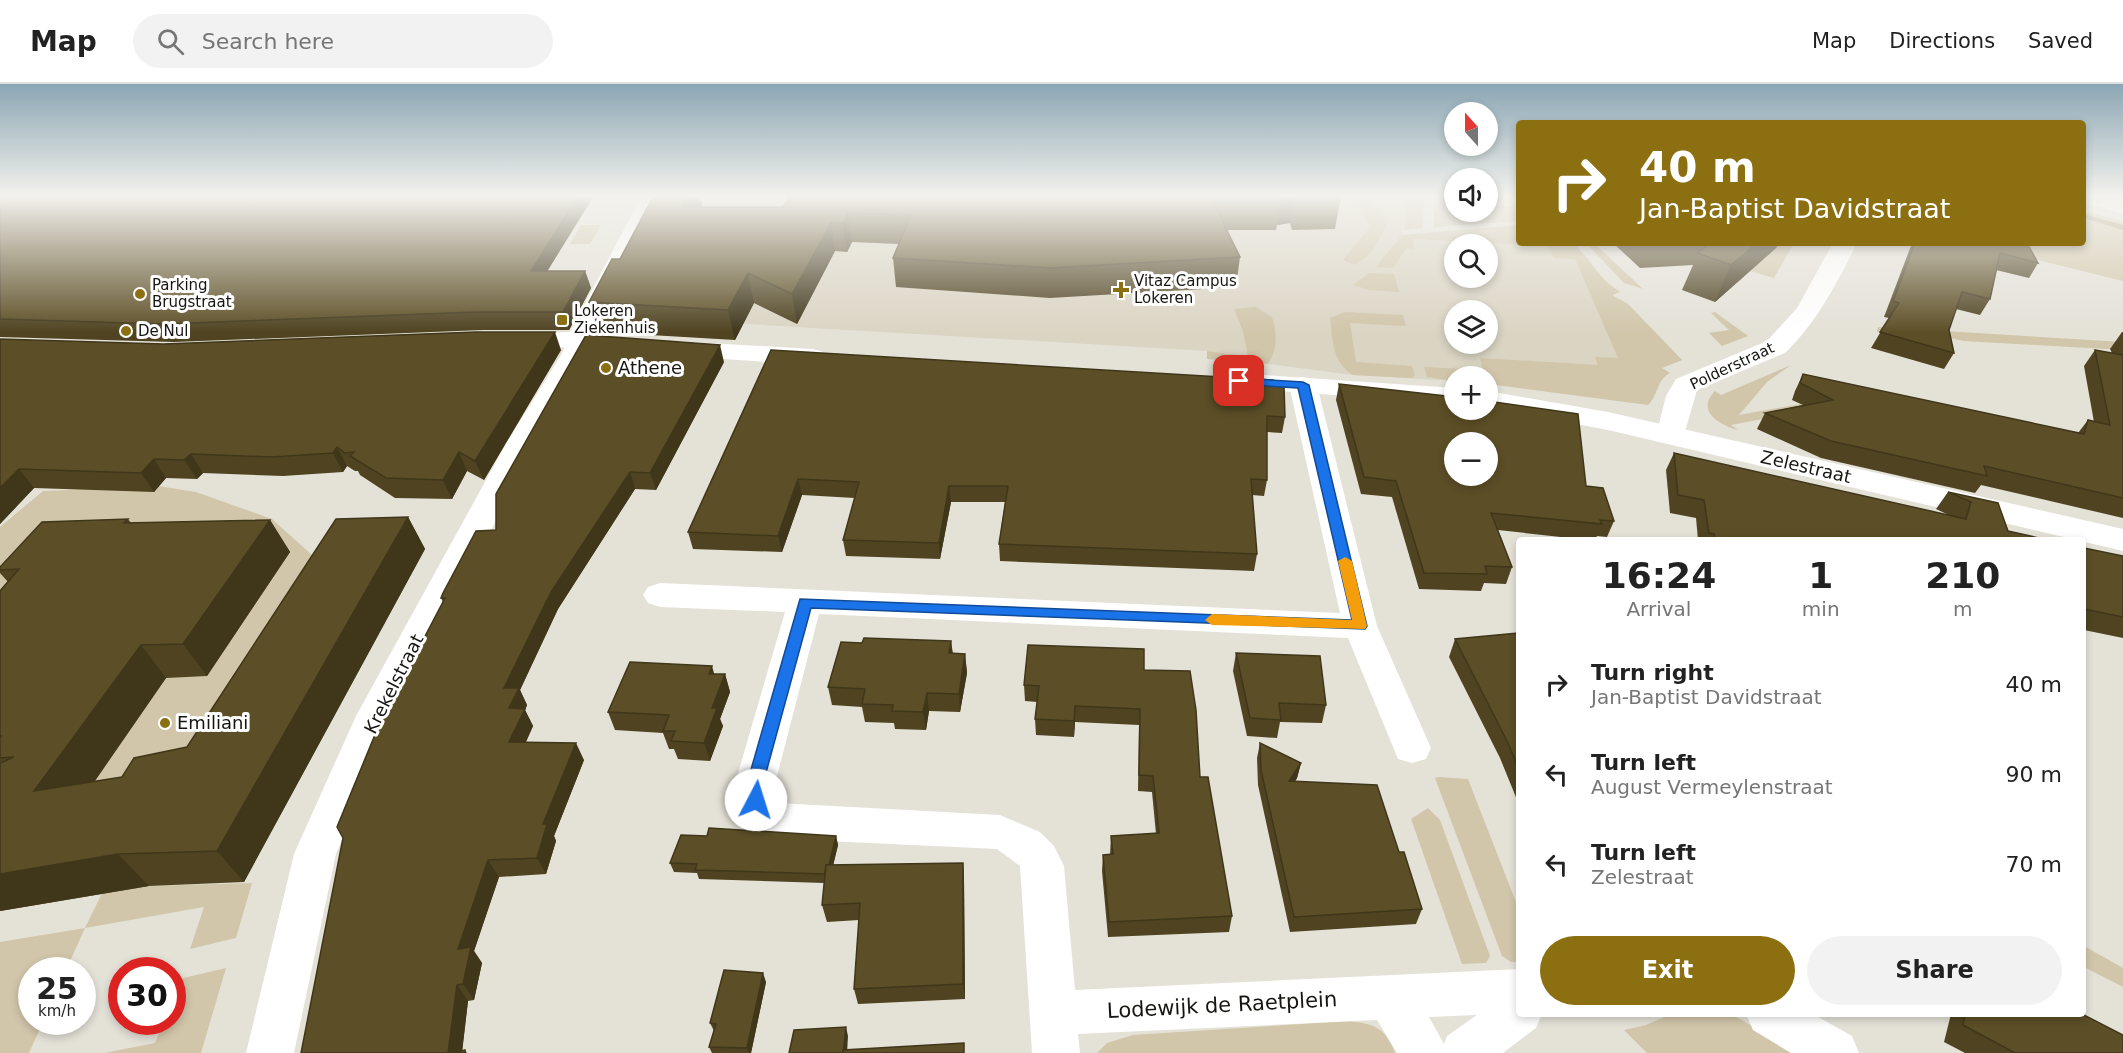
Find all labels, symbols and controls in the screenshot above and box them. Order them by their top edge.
search box [133,14,553,68]
text: Map [30,25,97,58]
icon: search [154,25,187,58]
text: Search here [202,29,334,54]
text: Map [1812,29,1856,53]
text: Directions [1889,29,1995,53]
text: Saved [2028,29,2093,53]
north arrow [1444,102,1498,156]
map controls [1444,102,1498,486]
text: 40 m [1639,143,1756,192]
icon: right [1540,144,1618,222]
button: sound [1444,168,1498,222]
text: Jan-Baptist Davidstraat [1639,193,1950,224]
button: search [1444,234,1498,288]
place label: Vitaz Campus Lokeren [1134,272,1237,307]
place label: Parking Brugstraat [152,276,232,311]
marker: Vitaz Campus Lokeren [1112,281,1130,299]
marker: Parking Brugstraat [133,287,147,301]
button: layers [1444,300,1498,354]
place label: Lokeren Ziekenhuis [574,302,656,337]
marker: Lokeren Ziekenhuis [555,313,569,327]
place label: De Nul [138,322,188,340]
marker: De Nul [119,324,133,338]
street label: Polderstraat [1687,339,1777,393]
pin [1213,355,1264,406]
place label: Athene [618,357,682,378]
marker: Athene [599,361,613,375]
icon: arrive [1222,364,1255,397]
button: + [1444,366,1498,420]
button: − [1444,432,1498,486]
street label: Zelestraat [1759,446,1854,487]
text: 16:24 [1602,555,1716,596]
text: 1 [1808,555,1833,596]
text: 210 [1925,555,2000,596]
text: Arrival [1626,597,1691,621]
text: min [1802,597,1840,621]
text: m [1953,597,1973,621]
street label: Krekelstraat [360,631,428,737]
text: Turn right [1591,660,1714,685]
icon: right [1540,668,1573,701]
text: 40 m [2006,672,2062,697]
text: Jan-Baptist Davidstraat [1591,685,1822,709]
place label: Emiliani [177,712,248,733]
marker: Emiliani [158,716,172,730]
text: Turn left [1591,750,1696,775]
icon: left [1540,758,1573,791]
text: 90 m [2006,762,2062,787]
position arrow [724,768,788,832]
text: August Vermeylenstraat [1591,775,1833,799]
text: Turn left [1591,840,1696,865]
icon: left [1540,848,1573,881]
text: 70 m [2006,852,2062,877]
text: Zelestraat [1591,865,1694,889]
button: Exit [1540,936,1795,1005]
button: Share [1807,936,2062,1005]
speed limit sign: 30 [108,957,186,1035]
text: 25 [36,971,78,1006]
street label: Lodewijk de Raetplein [1106,987,1338,1023]
text: km/h [38,1002,76,1020]

